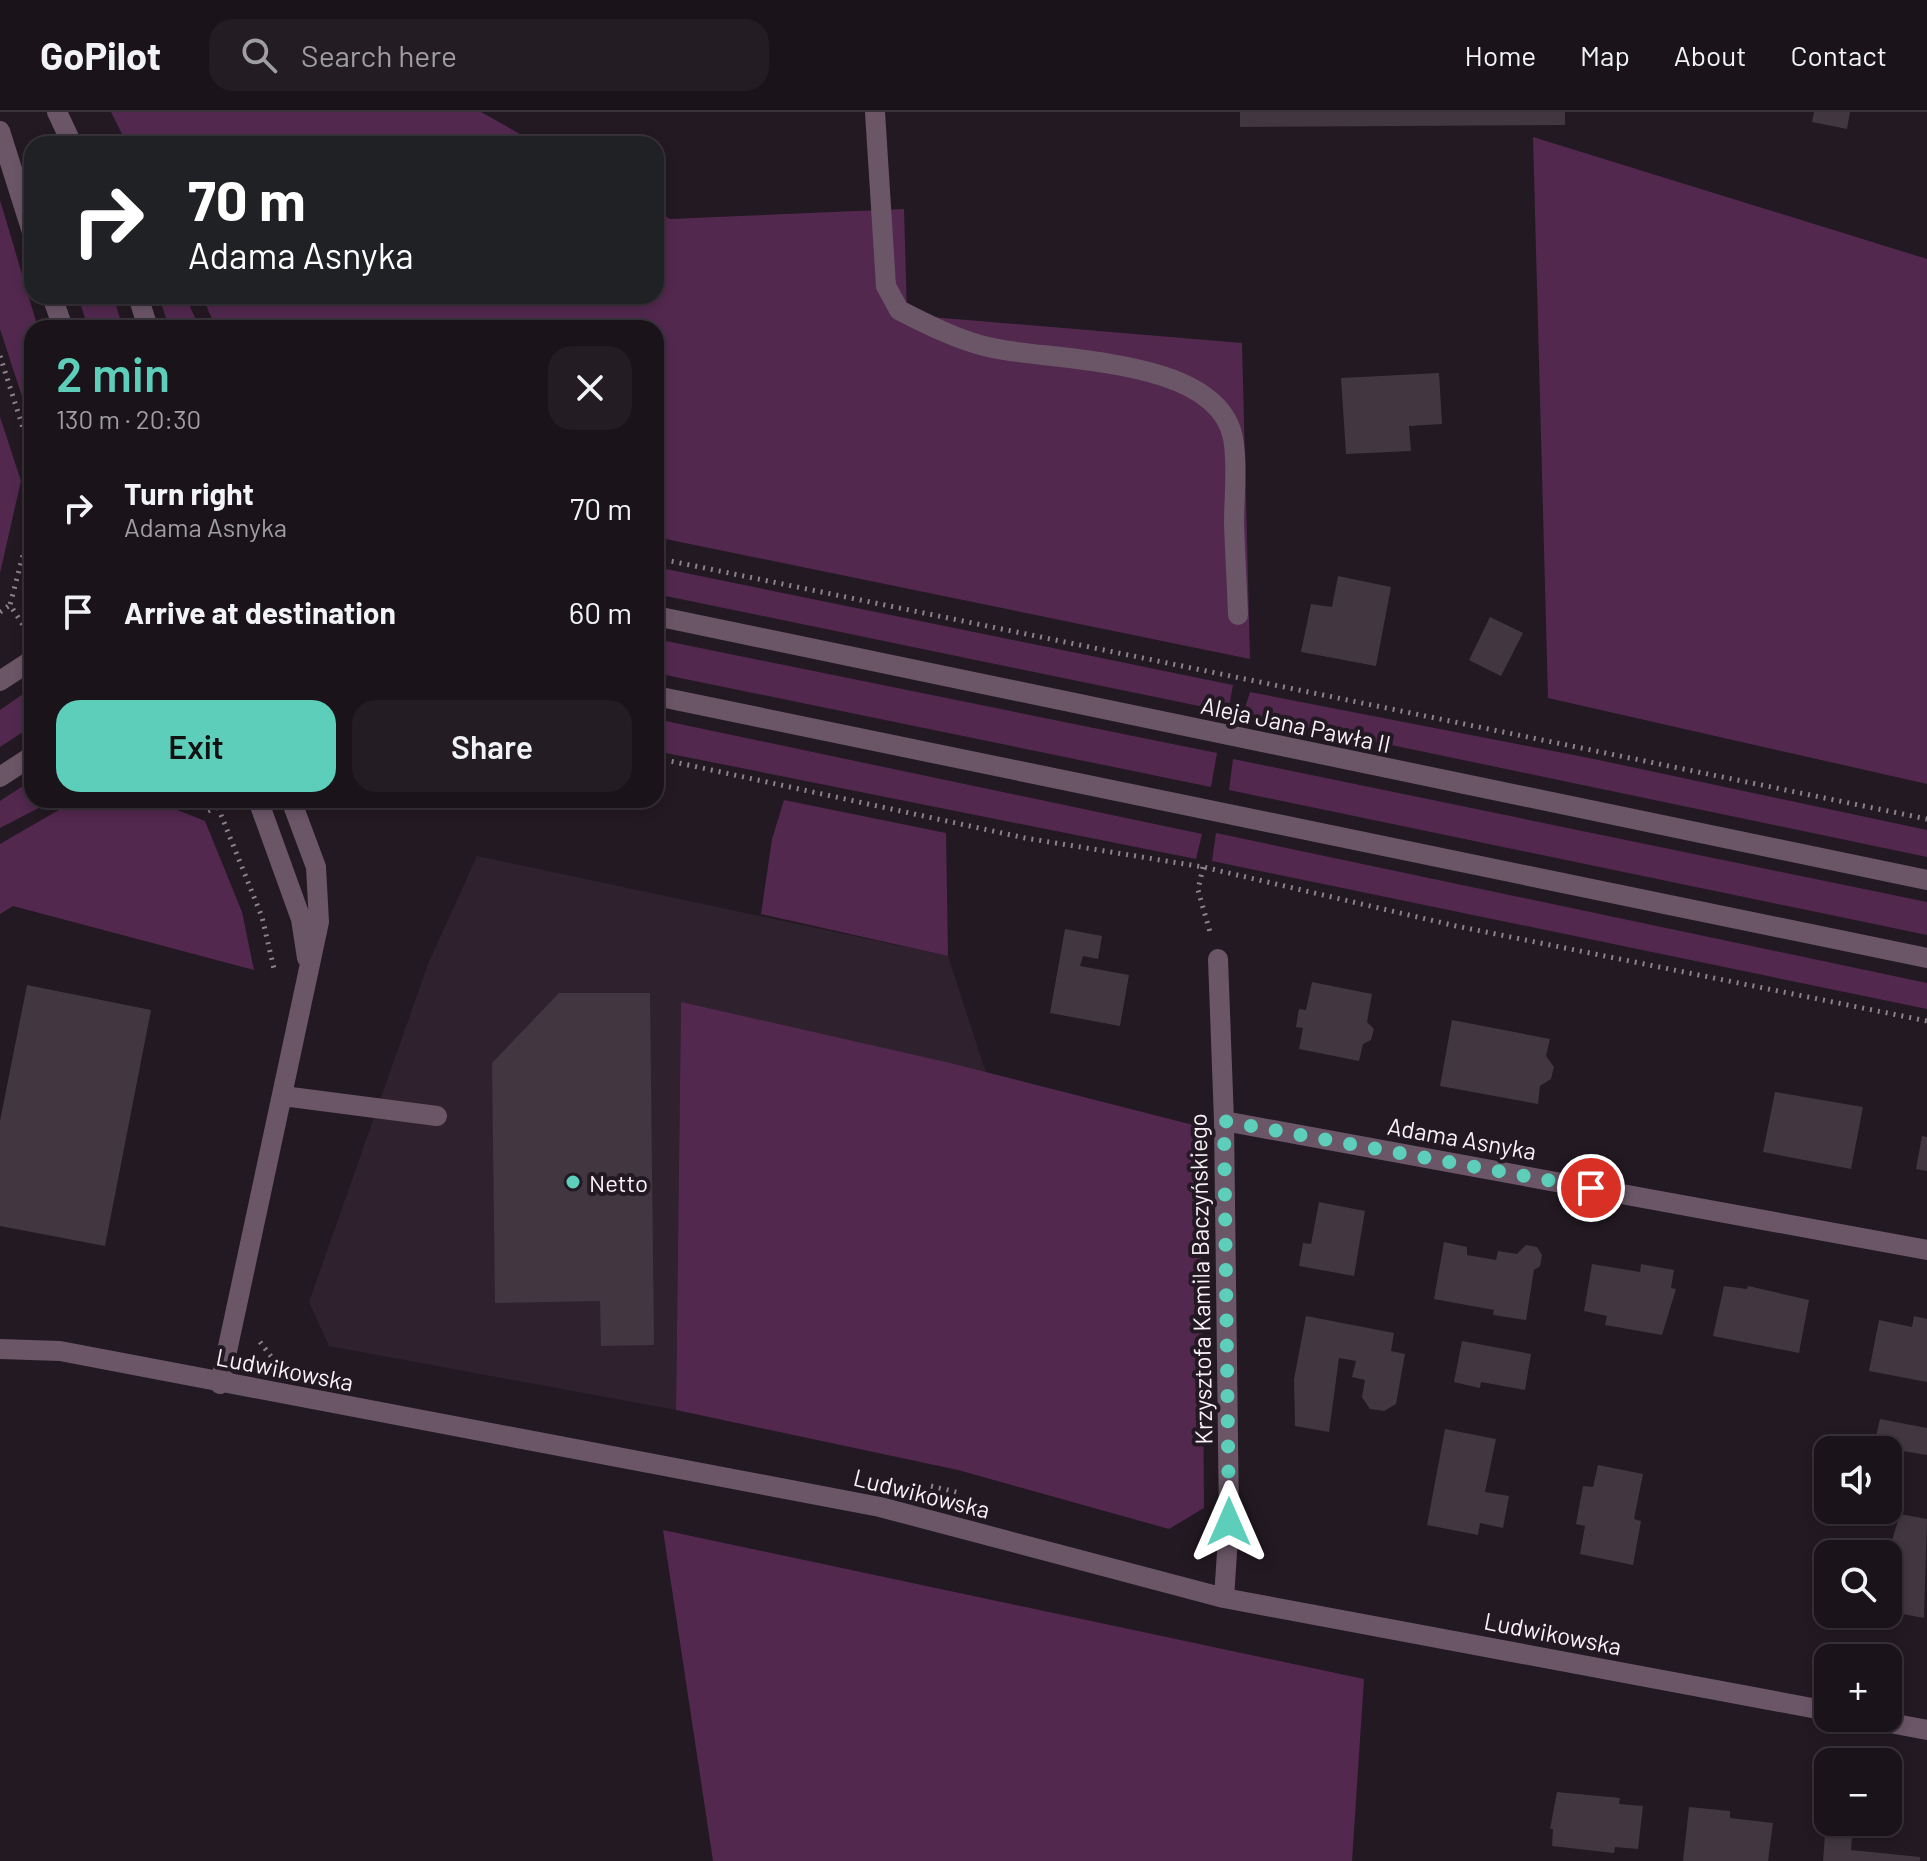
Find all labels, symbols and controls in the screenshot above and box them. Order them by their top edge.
search box [209,19,769,91]
text: GoPilot [40,32,161,78]
icon: search [237,33,281,77]
text: Search here [301,37,457,73]
text: Home [1465,38,1536,72]
text: Map [1580,38,1630,72]
text: About [1674,38,1746,72]
text: Contact [1790,38,1887,72]
text: 70 m [188,165,306,232]
icon: right [56,168,160,272]
text: Adama Asnyka [188,233,414,276]
text: 2 min [56,344,170,402]
button: close [548,346,632,430]
text: 130 m · 20:30 [56,403,201,434]
text: Turn right [124,475,254,511]
icon: right [56,486,100,530]
text: 70 m [570,490,632,526]
text: Adama Asnyka [124,511,287,542]
icon: arrive [56,590,100,634]
text: Arrive at destination [124,594,396,630]
text: 60 m [569,594,632,630]
street label: Aleja Jana Pawła II [1198,690,1394,758]
button: Exit [56,700,336,792]
button: Share [352,700,632,792]
street label: Adama Asnyka [1385,1111,1539,1165]
street label: Krzysztofa Kamila Baczyńskiego [1183,1113,1217,1445]
pin [1557,1154,1625,1222]
icon: arrive [1569,1166,1613,1210]
place label: Netto [589,1168,648,1197]
marker: Netto [564,1173,582,1191]
street label: Ludwikowska [214,1341,356,1397]
map controls [1814,1436,1902,1836]
button: sound [1814,1436,1902,1524]
street label: Ludwikowska [851,1462,993,1524]
position arrow [1187,1480,1271,1564]
button: search [1814,1540,1902,1628]
street label: Ludwikowska [1482,1605,1624,1661]
button: + [1814,1644,1902,1732]
button: − [1814,1748,1902,1836]

